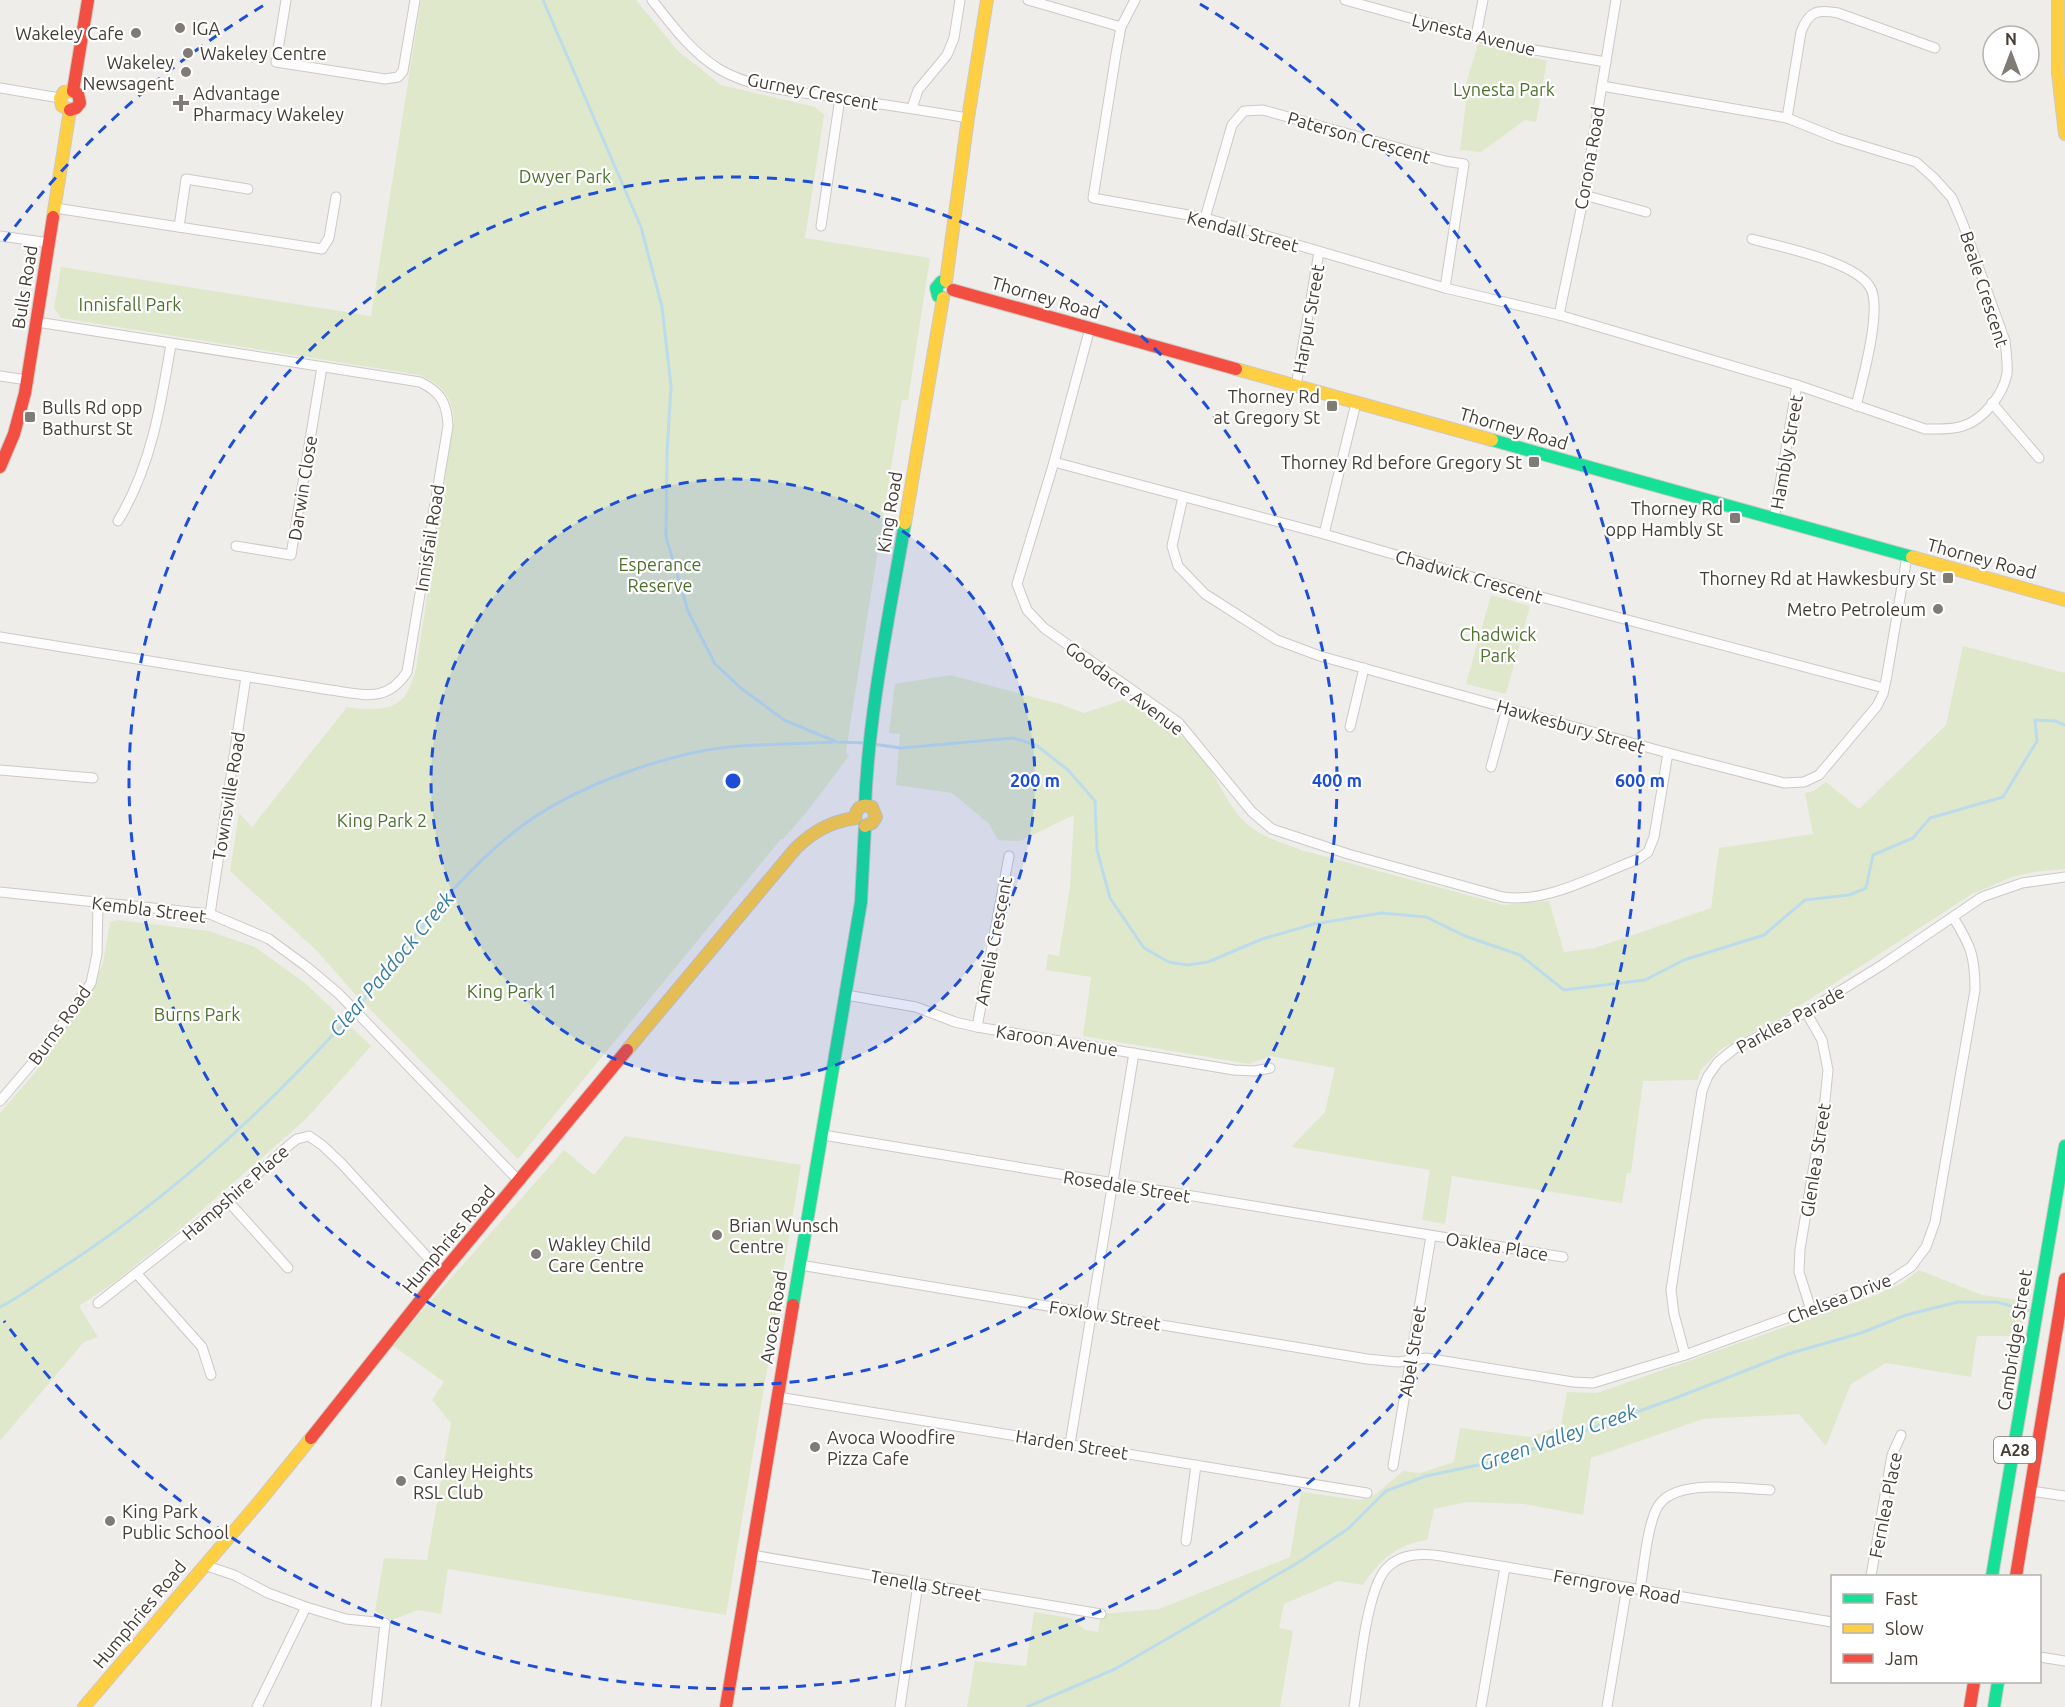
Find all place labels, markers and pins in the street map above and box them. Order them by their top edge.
place label: IGA [192,18,221,38]
marker: IGA [173,21,187,35]
place label: Wakeley Cafe [15,23,124,43]
marker: Wakeley Cafe [129,26,143,40]
place label: Wakeley Centre [200,43,327,63]
marker: Wakeley Centre [181,46,195,60]
place label: Wakeley Newsagent [83,52,174,93]
marker: Wakeley Newsagent [179,65,193,79]
place label: Advantage Pharmacy Wakeley [193,83,344,124]
marker: Advantage Pharmacy Wakeley [174,96,188,110]
place label: Thorney Rd at Gregory St [1213,386,1320,427]
place label: Bulls Rd opp Bathurst St [42,397,143,438]
marker: Thorney Rd at Gregory St [1325,399,1339,413]
marker: Bulls Rd opp Bathurst St [23,410,37,424]
place label: Thorney Rd before Gregory St [1281,452,1522,472]
marker: Thorney Rd before Gregory St [1527,455,1541,469]
place label: Thorney Rd opp Hambly St [1605,498,1723,539]
marker: Thorney Rd opp Hambly St [1728,511,1742,525]
place label: Thorney Rd at Hawkesbury St [1699,568,1936,588]
marker: Thorney Rd at Hawkesbury St [1941,571,1955,585]
place label: Metro Petroleum [1787,599,1926,619]
marker: Metro Petroleum [1931,602,1945,616]
centre of rings [723,771,743,791]
place label: Brian Wunsch Centre [729,1215,839,1256]
marker: Brian Wunsch Centre [710,1228,724,1242]
place label: Wakley Child Care Centre [548,1234,651,1275]
marker: Wakley Child Care Centre [529,1247,543,1261]
place label: Avoca Woodfire Pizza Cafe [827,1427,955,1468]
marker: Avoca Woodfire Pizza Cafe [808,1440,822,1454]
place label: Canley Heights RSL Club [413,1461,534,1502]
marker: Canley Heights RSL Club [394,1474,408,1488]
place label: King Park Public School [122,1501,229,1542]
marker: King Park Public School [103,1514,117,1528]

